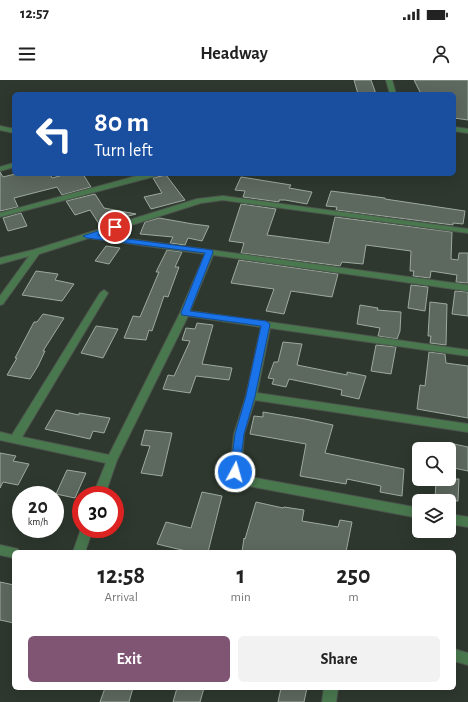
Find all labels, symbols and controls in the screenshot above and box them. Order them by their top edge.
text: 12:57 [20,6,49,21]
icon: menu [16,43,38,65]
icon: person [430,43,452,65]
text: Headway [200,45,268,63]
icon: left [28,108,80,160]
text: 80 m [94,109,149,137]
text: Turn left [94,142,153,160]
pin [98,210,132,244]
icon: arrive [104,216,126,238]
map controls [412,442,456,538]
button: search [412,442,456,486]
position arrow [214,451,256,493]
speed limit sign: 30 [72,486,124,538]
button: layers [412,494,456,538]
text: 20 [28,497,48,517]
text: km/h [28,517,48,527]
text: 12:58 [97,564,145,588]
text: 1 [236,564,245,588]
text: 250 [336,564,371,588]
text: Arrival [105,591,138,604]
text: min [231,591,251,604]
text: m [348,591,359,604]
button: Exit [28,636,230,682]
button: Share [238,636,440,682]

